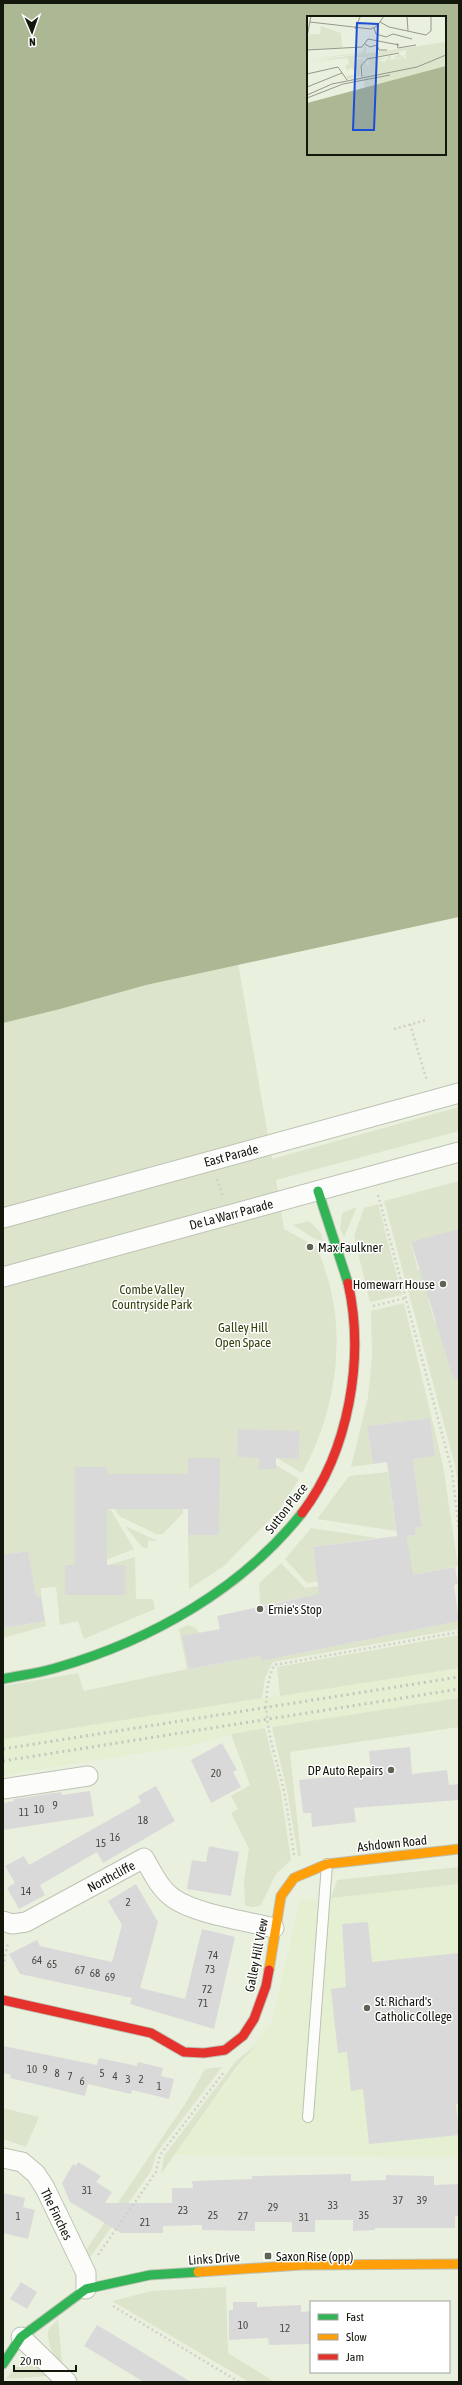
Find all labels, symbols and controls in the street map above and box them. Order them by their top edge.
north arrow [12,12,52,52]
inset map [307,16,446,155]
text: N [29,36,36,48]
street label: East Parade [202,1141,260,1170]
street label: De La Warr Parade [188,1196,275,1233]
place label: Max Faulkner [318,1240,382,1255]
marker: Max Faulkner [305,1242,315,1252]
place label: Homewarr House [353,1277,435,1292]
marker: Homewarr House [438,1279,448,1289]
park label: Combe Valley Countryside Park [112,1282,193,1312]
park label: Galley Hill Open Space [215,1320,271,1350]
street label: Sutton Place [262,1480,311,1537]
place label: Ernie's Stop [268,1602,322,1617]
marker: Ernie's Stop [255,1604,265,1614]
place label: DP Auto Repairs [307,1763,383,1778]
marker: DP Auto Repairs [386,1765,396,1775]
house number: 20 [211,1767,221,1779]
house number: 9 [52,1799,58,1811]
house number: 10 [34,1803,44,1815]
house number: 11 [19,1806,29,1818]
house number: 18 [138,1814,148,1826]
house number: 16 [110,1831,120,1843]
street label: Ashdown Road [356,1832,428,1855]
house number: 15 [96,1837,106,1849]
street label: Northcliffe [85,1858,138,1895]
house number: 14 [21,1885,31,1897]
house number: 2 [125,1896,131,1908]
street label: Galley Hill View [242,1917,271,1993]
house number: 74 [208,1949,218,1961]
house number: 64 [32,1954,42,1966]
house number: 65 [47,1958,57,1970]
house number: 73 [205,1963,215,1975]
house number: 67 [75,1964,85,1976]
house number: 68 [90,1967,100,1979]
house number: 69 [105,1971,115,1983]
house number: 72 [202,1983,212,1995]
place label: St. Richard's Catholic College [375,1994,452,2024]
house number: 71 [198,1997,208,2009]
marker: St. Richard's Catholic College [362,2003,372,2013]
house number: 10 [27,2063,37,2075]
house number: 9 [42,2063,48,2075]
house number: 8 [54,2067,60,2079]
house number: 5 [99,2067,105,2079]
house number: 7 [67,2070,73,2082]
house number: 4 [112,2070,118,2082]
house number: 3 [125,2073,131,2085]
house number: 2 [138,2073,144,2085]
house number: 6 [79,2075,85,2087]
house number: 1 [156,2080,162,2092]
house number: 31 [82,2184,92,2196]
street label: The Finches [38,2186,76,2243]
house number: 37 [393,2194,403,2206]
house number: 39 [417,2194,427,2206]
house number: 33 [328,2199,338,2211]
house number: 29 [268,2201,278,2213]
house number: 23 [178,2204,188,2216]
house number: 25 [208,2209,218,2221]
house number: 35 [359,2209,369,2221]
house number: 1 [15,2210,21,2222]
house number: 27 [238,2210,248,2222]
house number: 31 [299,2211,309,2223]
house number: 21 [140,2216,150,2228]
street label: Links Drive [188,2249,240,2268]
place label: Saxon Rise (opp) [276,2249,353,2264]
marker: Saxon Rise (opp) [263,2251,273,2261]
legend [310,2301,450,2373]
text: Fast [346,2310,364,2324]
house number: 10 [238,2319,248,2331]
house number: 12 [280,2322,290,2334]
text: Slow [346,2330,367,2344]
scale bar [14,2347,76,2373]
text: Jam [346,2350,364,2364]
text: 20 m [20,2354,42,2368]

